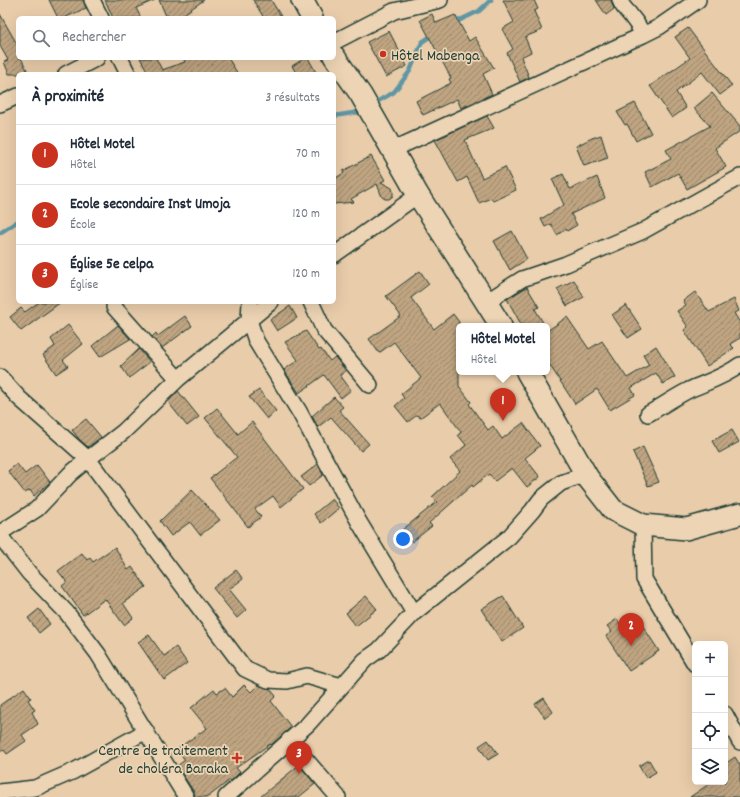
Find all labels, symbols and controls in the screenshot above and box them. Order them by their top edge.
search box [16,16,336,60]
icon: search [30,27,52,49]
text: Rechercher [62,27,126,49]
place label: Hôtel Mabenga [391,45,480,68]
marker: Hôtel Mabenga [378,49,388,59]
text: À proximité [32,86,104,110]
text: 3 résultats [265,89,320,108]
text: Hôtel Motel [70,134,135,156]
text: 1 [44,145,46,164]
text: 70 m [296,145,320,164]
text: Hôtel [70,156,96,175]
text: Ecole secondaire Inst Umoja [70,194,230,216]
text: 2 [42,205,48,224]
text: 120 m [292,205,320,224]
text: École [70,216,96,235]
text: Église 5e celpa [70,254,153,276]
text: 3 [42,265,48,284]
text: 120 m [292,265,320,284]
text: Église [70,276,98,295]
popup [456,323,550,375]
text: Hôtel Motel [471,329,535,351]
text: Hôtel [471,351,497,370]
pin: 1 [490,388,516,421]
your location [393,529,413,549]
pin: 2 [618,613,644,646]
map controls [692,641,728,785]
button: + [692,641,728,677]
button: − [692,677,728,713]
button: locate [692,713,728,749]
place label: Centre de traitement de choléra Baraka [98,740,228,781]
pin: 3 [286,741,312,774]
button: layers [692,749,728,785]
marker: Centre de traitement de choléra Baraka [231,752,243,764]

